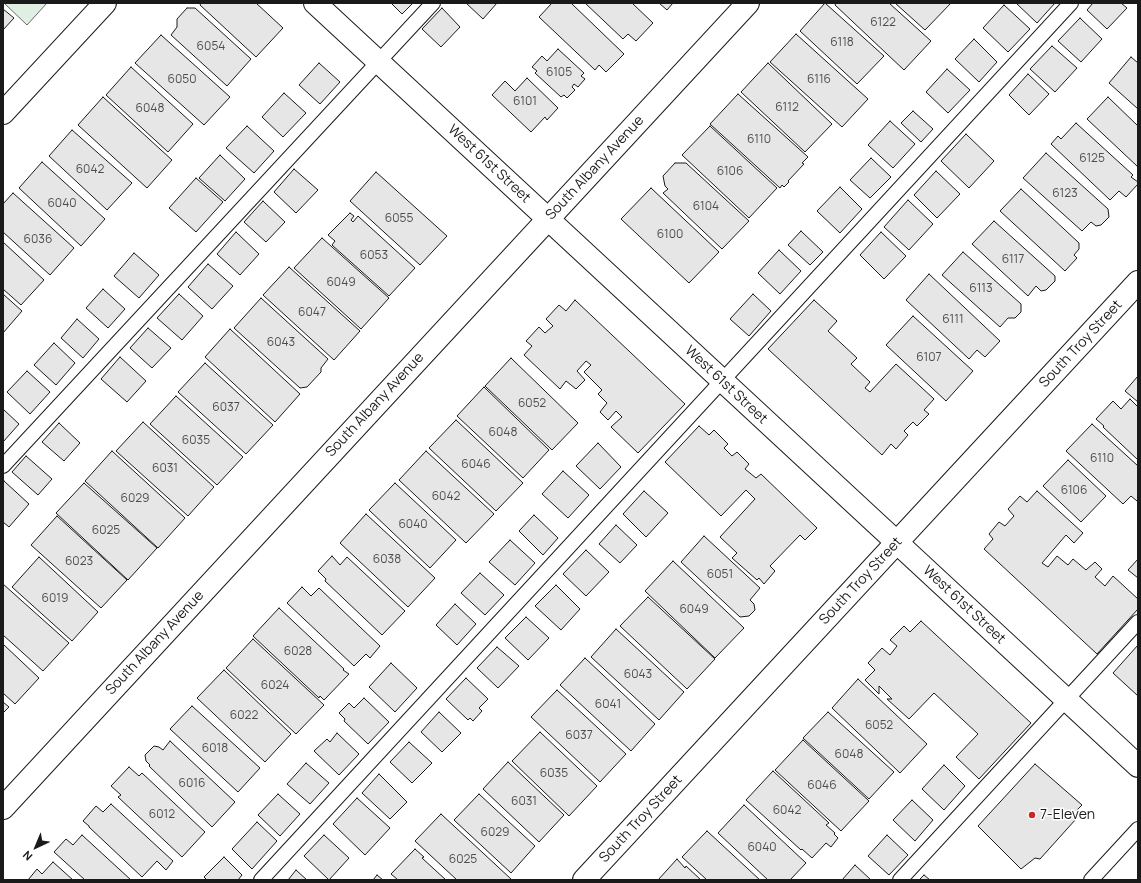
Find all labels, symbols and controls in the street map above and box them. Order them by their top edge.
house number: 6122 [870,16,896,30]
house number: 6118 [830,36,854,50]
house number: 6054 [197,40,225,54]
house number: 6105 [546,66,572,80]
house number: 6050 [167,73,197,87]
house number: 6116 [807,73,831,87]
house number: 6101 [513,95,537,109]
house number: 6112 [775,101,799,115]
house number: 6048 [136,102,164,116]
street label: South Albany Avenue [542,112,648,224]
street label: West 61st Street [444,121,534,207]
house number: 6110 [747,133,771,147]
house number: 6125 [1079,152,1105,166]
house number: 6042 [76,163,104,177]
house number: 6106 [717,165,743,179]
house number: 6123 [1052,187,1078,201]
house number: 6040 [47,197,77,211]
house number: 6104 [693,200,719,214]
house number: 6055 [385,212,413,226]
house number: 6100 [657,228,683,242]
house number: 6036 [24,233,52,247]
house number: 6053 [360,249,388,263]
house number: 6117 [1002,253,1024,267]
house number: 6049 [326,276,356,290]
house number: 6113 [969,282,993,296]
street label: South Troy Street [1036,297,1126,391]
house number: 6047 [298,306,326,320]
house number: 6111 [942,313,964,327]
house number: 6043 [267,336,295,350]
street label: West 61st Street [681,342,771,428]
street label: South Albany Avenue [322,349,428,461]
house number: 6107 [916,351,942,365]
house number: 6052 [518,397,546,411]
house number: 6037 [212,401,240,415]
house number: 6048 [489,426,517,440]
house number: 6035 [182,434,210,448]
house number: 6110 [1090,452,1114,466]
house number: 6046 [461,458,491,472]
house number: 6031 [152,462,178,476]
house number: 6106 [1061,484,1087,498]
house number: 6042 [432,490,460,504]
house number: 6029 [120,492,150,506]
house number: 6040 [398,518,428,532]
house number: 6025 [92,524,120,538]
street label: South Troy Street [816,534,906,628]
house number: 6038 [373,553,401,567]
house number: 6023 [65,555,93,569]
street label: West 61st Street [919,562,1009,648]
house number: 6051 [707,568,733,582]
street label: South Albany Avenue [102,587,208,699]
house number: 6019 [42,592,68,606]
house number: 6049 [679,603,709,617]
house number: 6028 [284,645,312,659]
house number: 6043 [624,668,652,682]
house number: 6024 [261,679,289,693]
house number: 6041 [595,698,621,712]
house number: 6022 [230,709,258,723]
house number: 6052 [865,719,893,733]
house number: 6037 [565,729,593,743]
house number: 6018 [202,742,228,756]
house number: 6048 [835,748,863,762]
house number: 6035 [540,767,568,781]
street label: South Troy Street [596,772,686,866]
house number: 6016 [179,777,205,791]
house number: 6046 [807,779,837,793]
house number: 6031 [511,795,537,809]
house number: 6042 [773,804,801,818]
place label: 7-Eleven [1040,807,1095,823]
house number: 6012 [149,808,175,822]
marker: 7-Eleven [1027,810,1037,820]
house number: 6029 [480,826,510,840]
north arrow [16,827,56,867]
house number: 6040 [747,841,777,855]
text: N [19,848,35,864]
house number: 6025 [449,853,477,867]

